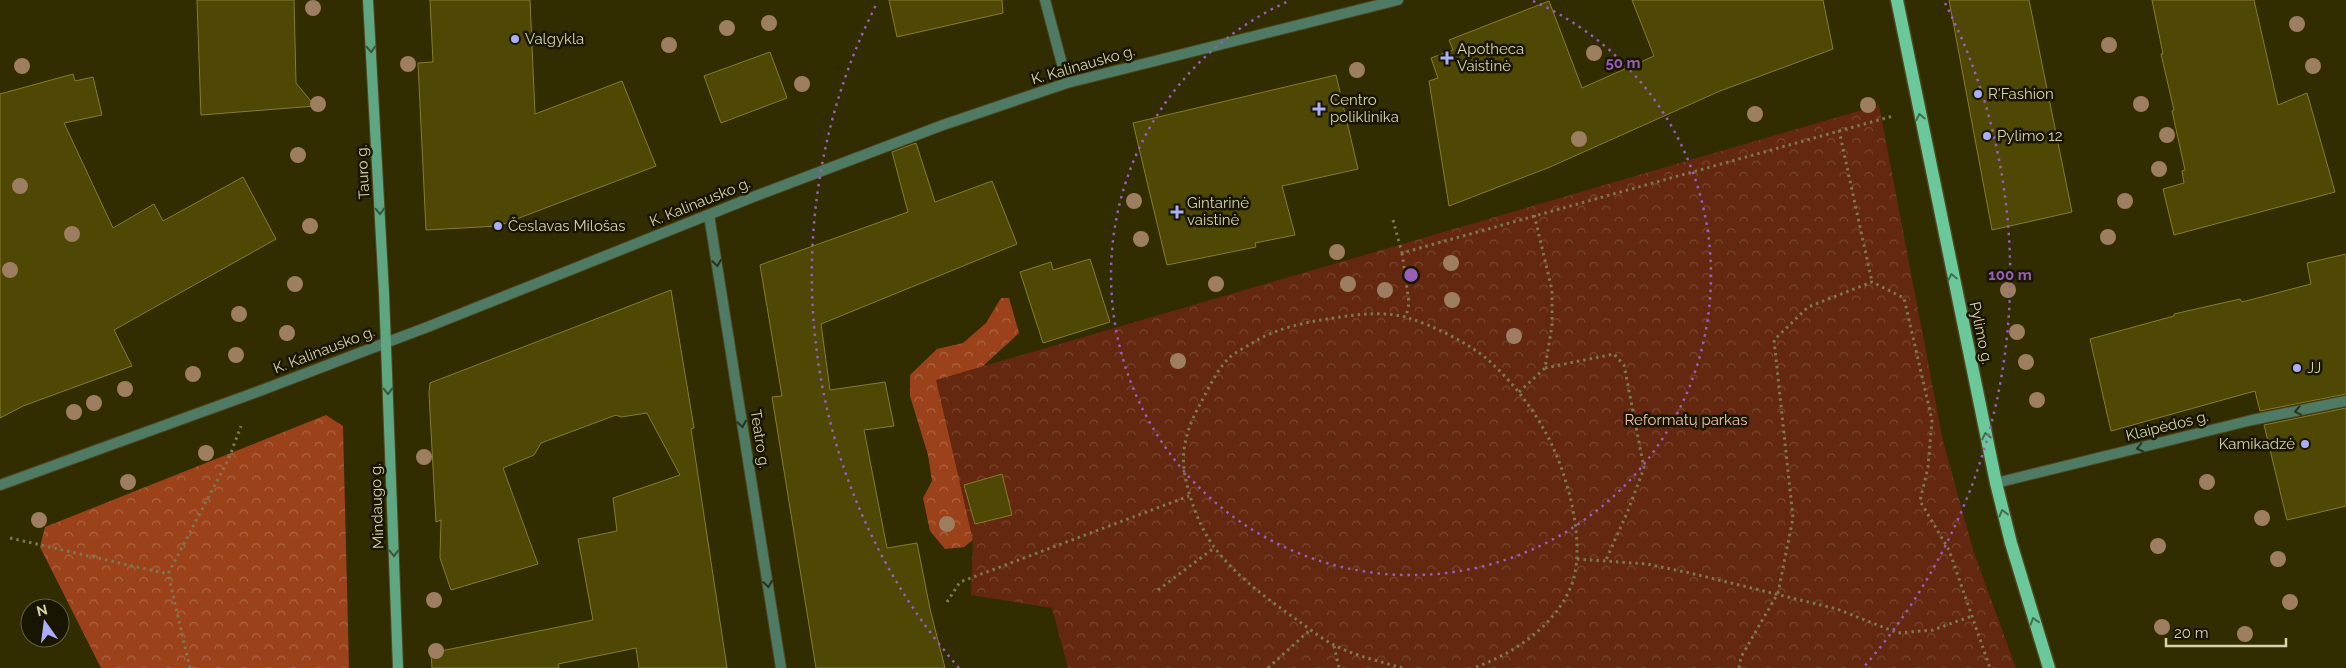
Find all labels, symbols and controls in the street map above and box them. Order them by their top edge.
place label: Valgykla [525,30,584,48]
marker: Valgykla [509,33,521,45]
place label: Apotheca Vaistinė [1457,40,1524,75]
street label: K. Kalinausko g. [1029,42,1137,88]
one-way arrow [366,45,377,53]
marker: Apotheca Vaistinė [1441,52,1453,64]
text: 50 m [1605,54,1641,72]
place label: R'Fashion [1988,85,2054,103]
marker: R'Fashion [1972,88,1984,100]
place label: Centro poliklinika [1330,91,1399,126]
marker: Centro poliklinika [1312,102,1326,116]
one-way arrow [1915,113,1925,122]
place label: Pylimo 12 [1997,127,2063,145]
marker: Pylimo 12 [1981,130,1993,142]
street label: Tauro g. [353,144,373,200]
street label: K. Kalinausko g. [647,174,753,230]
place label: Gintarinė vaistinė [1187,194,1249,229]
marker: Gintarinė vaistinė [1171,206,1183,218]
one-way arrow [374,207,385,215]
place label: Česlavas Milošas [508,216,626,235]
marker: Česlavas Milošas [492,220,504,232]
one-way arrow [711,259,721,267]
centre of rings [1402,266,1420,284]
text: 100 m [1988,266,2032,284]
one-way arrow [1947,272,1958,281]
street label: Pylimo g. [1966,300,1996,366]
street label: K. Kalinausko g. [271,322,377,378]
place label: JJ [2307,359,2321,377]
marker: JJ [2291,362,2303,374]
one-way arrow [383,388,393,395]
one-way arrow [2294,405,2303,416]
street label: Klaipėdos g. [2124,407,2210,445]
street label: Teatro g. [746,408,774,470]
park label: Reformatų parkas [1625,411,1747,429]
one-way arrow [736,420,747,428]
one-way arrow [1981,431,1991,440]
place label: Kamikadzė [2219,435,2295,453]
marker: Kamikadzė [2299,438,2311,450]
one-way arrow [2136,442,2145,453]
street label: Mindaugo g. [367,463,387,549]
one-way arrow [1998,509,2009,518]
one-way arrow [389,550,399,557]
one-way arrow [762,580,772,588]
north arrow [20,598,70,648]
text: N [35,601,49,619]
scale bar [2166,616,2286,648]
one-way arrow [2030,618,2040,626]
text: 20 m [2174,624,2209,642]

